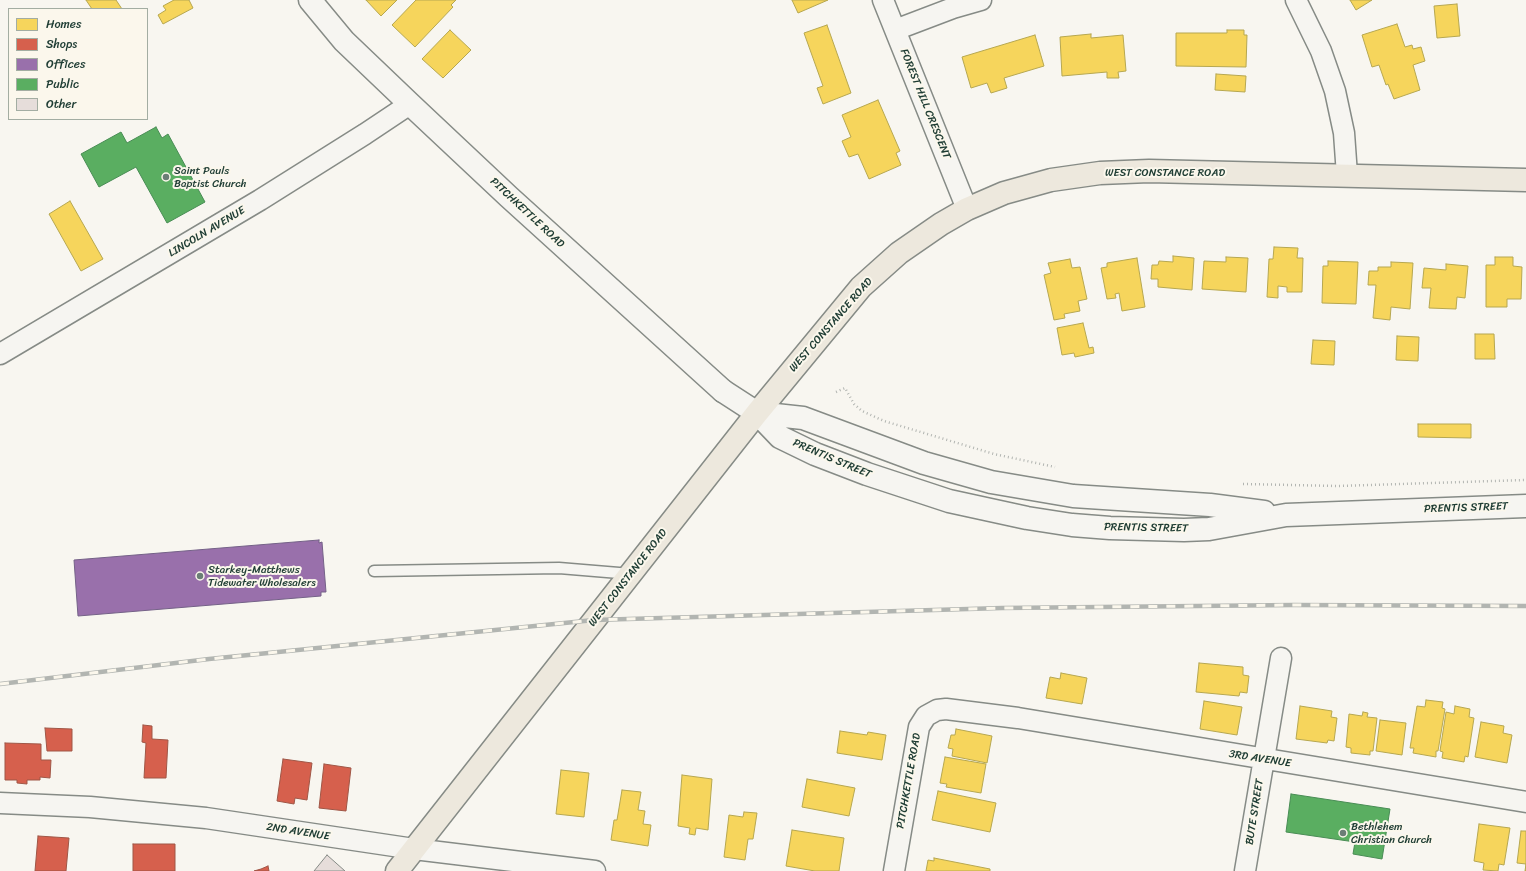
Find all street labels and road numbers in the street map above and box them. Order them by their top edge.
street label: FOREST HILL CRESCENT [897,47,953,161]
street label: WEST CONSTANCE ROAD [1105,166,1225,180]
street label: PITCHKETTLE ROAD [487,175,567,251]
street label: LINCOLN AVENUE [166,204,248,260]
street label: WEST CONSTANCE ROAD [787,275,875,375]
street label: PRENTIS STREET [791,436,873,482]
street label: PRENTIS STREET [1424,500,1508,516]
street label: PRENTIS STREET [1104,521,1188,535]
street label: WEST CONSTANCE ROAD [586,527,670,629]
street label: PITCHKETTLE ROAD [894,732,924,830]
street label: 3RD AVENUE [1228,748,1292,770]
street label: BUTE STREET [1243,778,1267,846]
street label: 2ND AVENUE [265,820,331,844]

